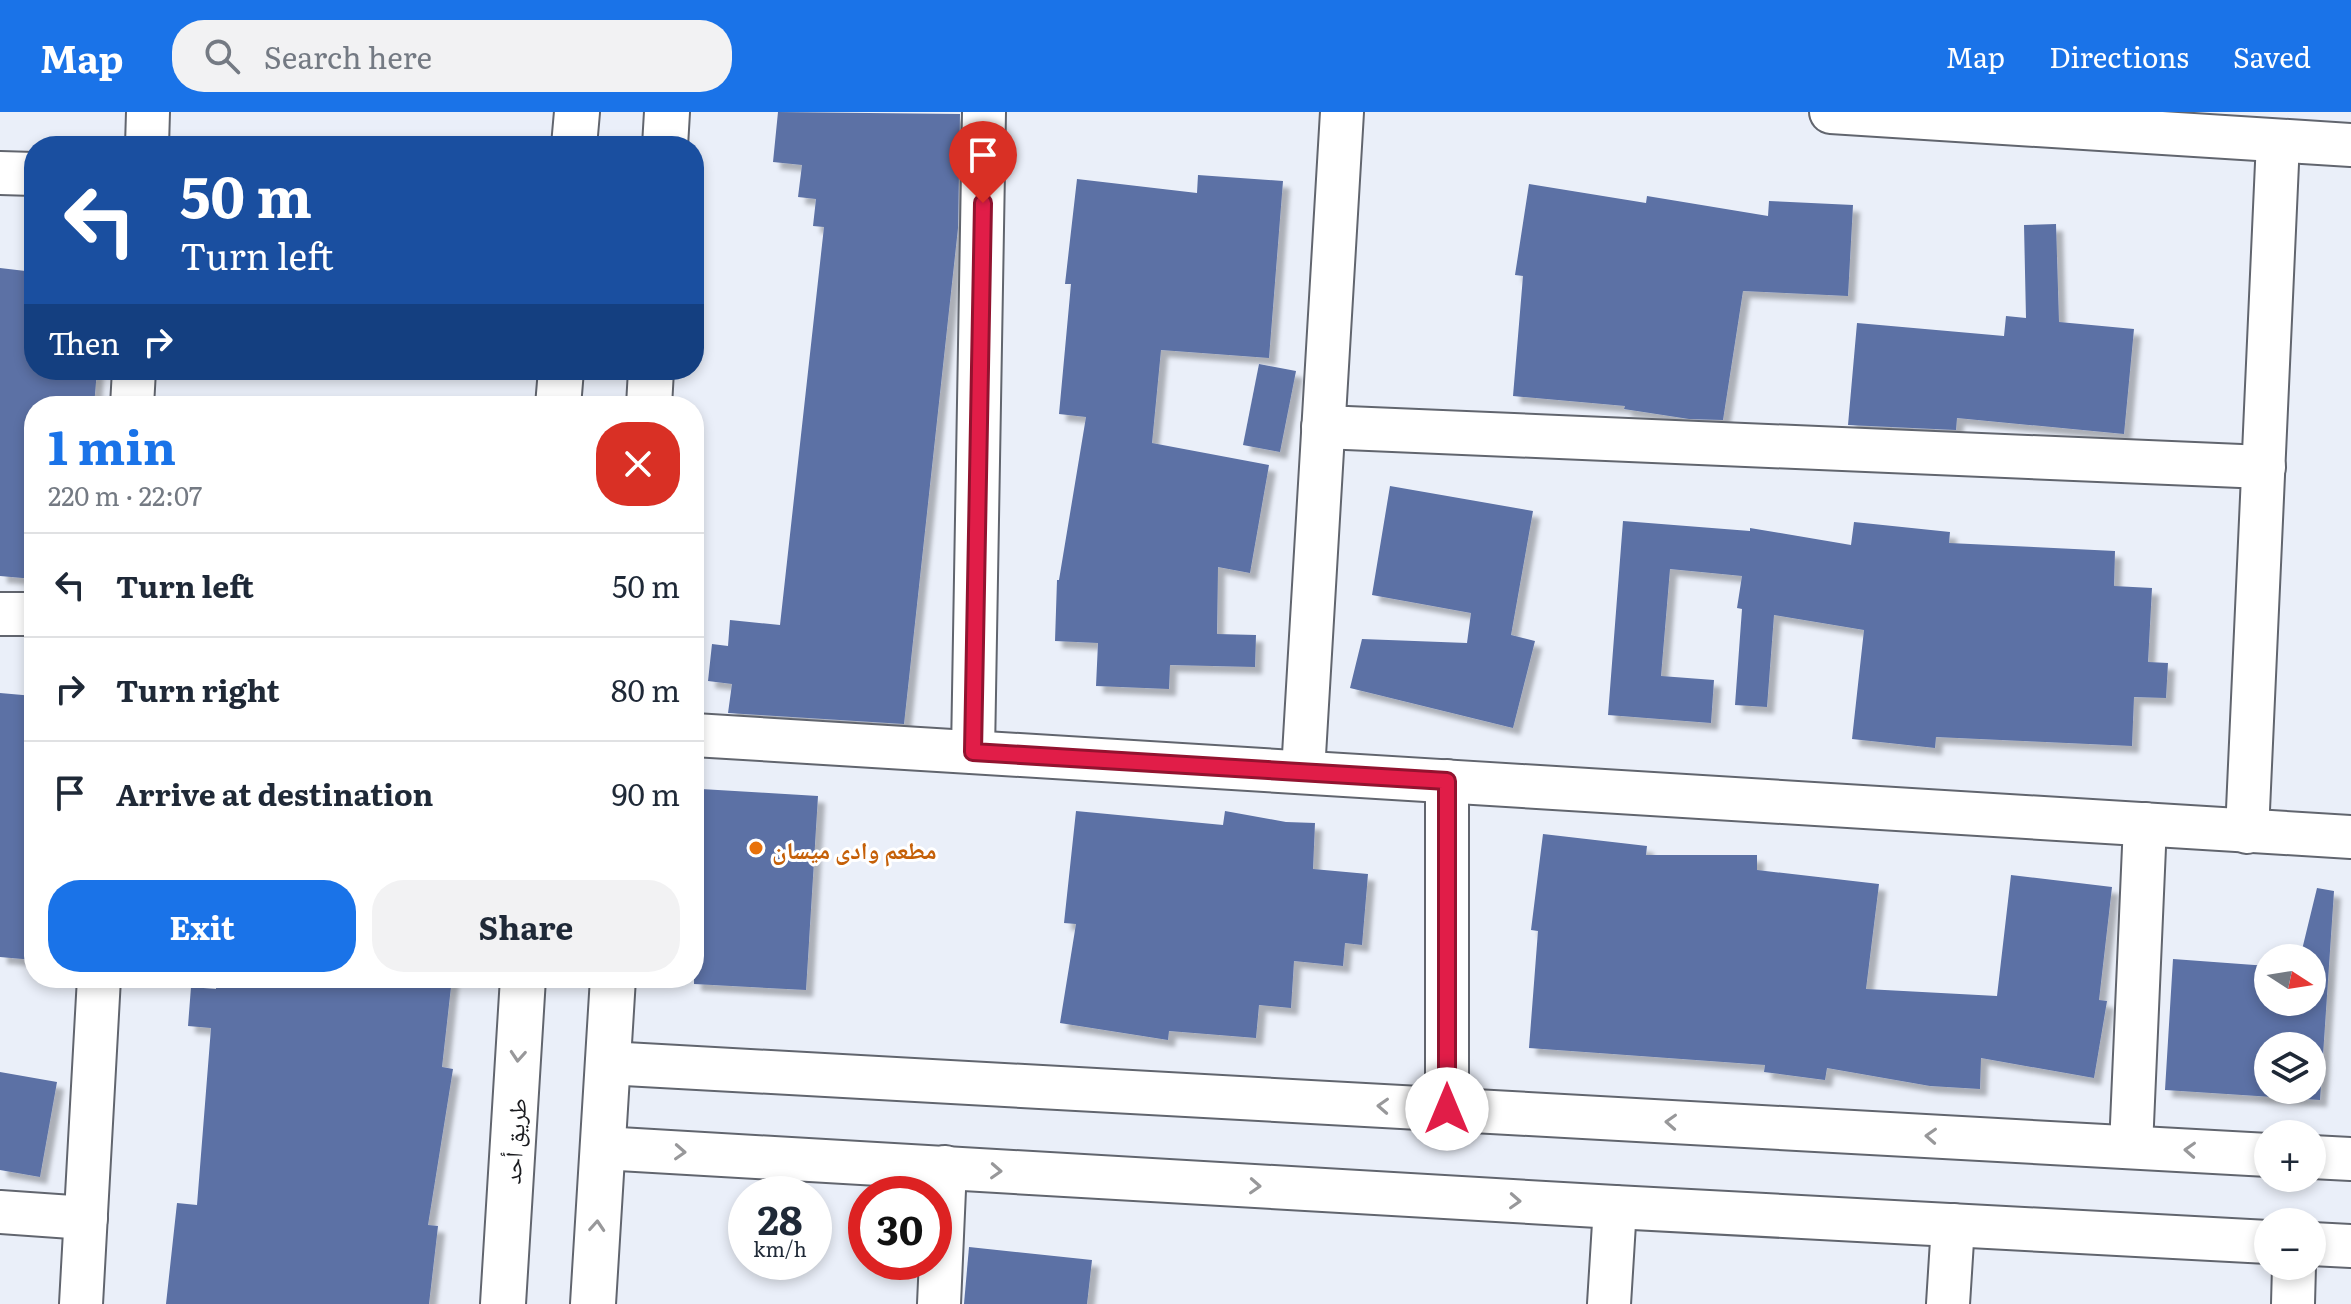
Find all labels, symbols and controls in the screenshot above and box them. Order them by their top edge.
search box [172,20,732,92]
text: Map [40,28,124,85]
icon: search [200,34,244,78]
text: Search here [264,34,432,78]
text: Map [1946,35,2005,77]
text: Directions [2049,35,2189,77]
text: Saved [2233,35,2311,77]
pin [949,121,1017,203]
icon: arrive [961,133,1005,177]
text: 50 m [180,152,312,235]
icon: left [48,168,152,272]
text: Turn left [180,228,334,281]
text: Then [48,320,120,364]
icon: right [136,320,180,364]
text: 1 min [48,409,176,480]
button: close [596,422,680,506]
text: 220 m · 22:07 [48,475,202,514]
icon: left [48,563,92,607]
text: Turn left [116,563,254,607]
text: 50 m [612,563,680,607]
icon: right [48,667,92,711]
text: Turn right [116,667,280,711]
text: 80 m [611,667,680,711]
icon: arrive [48,771,92,815]
text: Arrive at destination [116,771,433,815]
text: 90 m [612,771,680,815]
place label: مطعم وادى ميسان [772,831,937,867]
marker: مطعم وادى ميسان [747,839,765,857]
button: Exit [48,880,356,972]
button: Share [372,880,680,972]
north arrow [2254,944,2326,1016]
map controls [2254,944,2326,1280]
button: layers [2254,1032,2326,1104]
one-way arrow [510,1050,527,1063]
position arrow [1405,1067,1489,1151]
street label: طريق أحد [493,1097,533,1185]
one-way arrow [1376,1097,1389,1114]
one-way arrow [1664,1113,1677,1130]
button: + [2254,1120,2326,1192]
one-way arrow [1924,1128,1937,1145]
one-way arrow [2183,1142,2196,1159]
one-way arrow [674,1143,687,1160]
one-way arrow [990,1162,1003,1179]
speed limit sign: 30 [848,1176,952,1280]
one-way arrow [1249,1177,1262,1194]
text: 28 [757,1188,803,1247]
one-way arrow [1509,1192,1522,1209]
button: − [2254,1208,2326,1280]
one-way arrow [589,1219,606,1232]
text: km/h [753,1233,807,1263]

